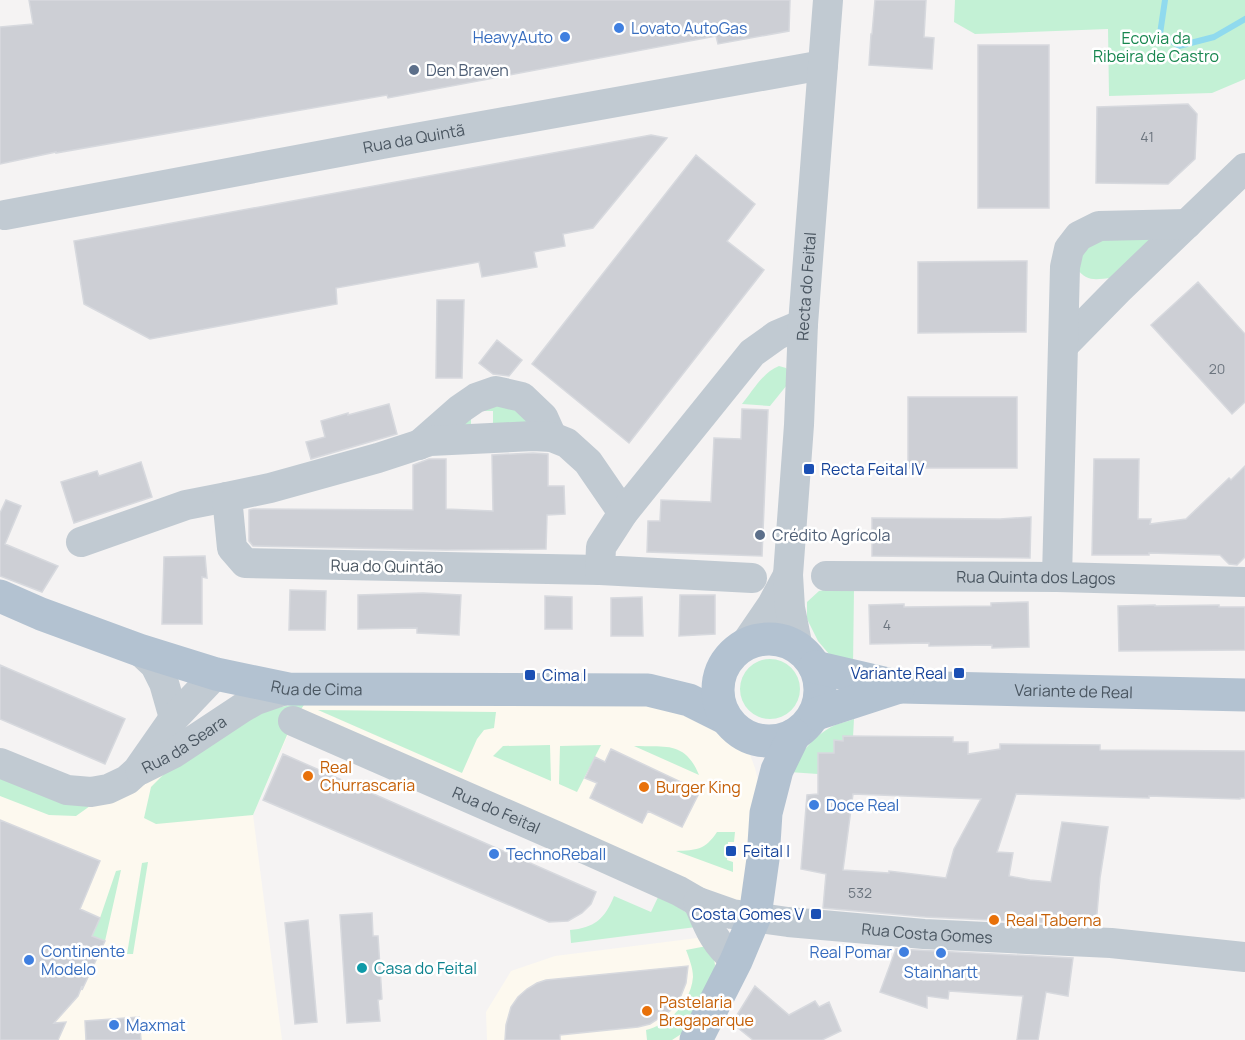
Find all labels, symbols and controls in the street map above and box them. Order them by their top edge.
place label: Lovato AutoGas [631,17,747,39]
marker: Lovato AutoGas [612,21,626,35]
place label: HeavyAuto [473,26,553,48]
park label: Ecovia da Ribeira de Castro [1093,27,1219,67]
marker: HeavyAuto [558,30,572,44]
place label: Den Braven [426,59,509,81]
marker: Den Braven [407,63,421,77]
street label: Rua da Quintã [361,118,466,158]
house number: 41 [1140,127,1154,146]
street label: Recta do Feital [791,231,821,341]
house number: 20 [1209,359,1225,378]
place label: Recta Feital IV [821,458,925,480]
marker: Recta Feital IV [802,462,816,476]
place label: Crédito Agrícola [772,524,890,546]
marker: Crédito Agrícola [753,528,767,542]
street label: Rua do Quintão [330,554,444,578]
street label: Rua Quinta dos Lagos [956,566,1116,590]
house number: 4 [883,615,891,634]
place label: Variante Real [851,662,947,684]
place label: Cima I [542,664,587,686]
marker: Variante Real [952,666,966,680]
marker: Cima I [523,668,537,682]
street label: Rua de Cima [269,675,362,700]
street label: Variante de Real [1014,679,1133,703]
street label: Rua da Seara [138,710,231,778]
place label: Real Churrascaria [320,756,415,796]
marker: Real Churrascaria [301,769,315,783]
place label: Burger King [656,776,741,798]
marker: Burger King [637,780,651,794]
street label: Rua do Feital [449,781,544,839]
place label: Doce Real [826,794,899,816]
marker: Doce Real [807,798,821,812]
place label: Feital I [743,840,790,862]
place label: TechnoReball [506,843,606,865]
marker: Feital I [724,844,738,858]
marker: TechnoReball [487,847,501,861]
house number: 532 [848,883,872,902]
place label: Costa Gomes V [691,903,804,925]
marker: Costa Gomes V [809,907,823,921]
place label: Real Taberna [1006,909,1101,931]
marker: Real Taberna [987,913,1001,927]
street label: Rua Costa Gomes [861,918,993,948]
place label: Continente Modelo [41,940,125,980]
place label: Real Pomar [810,941,892,963]
marker: Real Pomar [897,945,911,959]
marker: Stainhartt [934,946,948,960]
marker: Continente Modelo [22,953,36,967]
place label: Casa do Feital [374,957,477,979]
marker: Casa do Feital [355,961,369,975]
place label: Stainhartt [904,961,978,983]
place label: Pastelaria Bragaparque [659,991,754,1031]
marker: Pastelaria Bragaparque [640,1004,654,1018]
place label: Maxmat [126,1014,186,1036]
marker: Maxmat [107,1018,121,1032]

